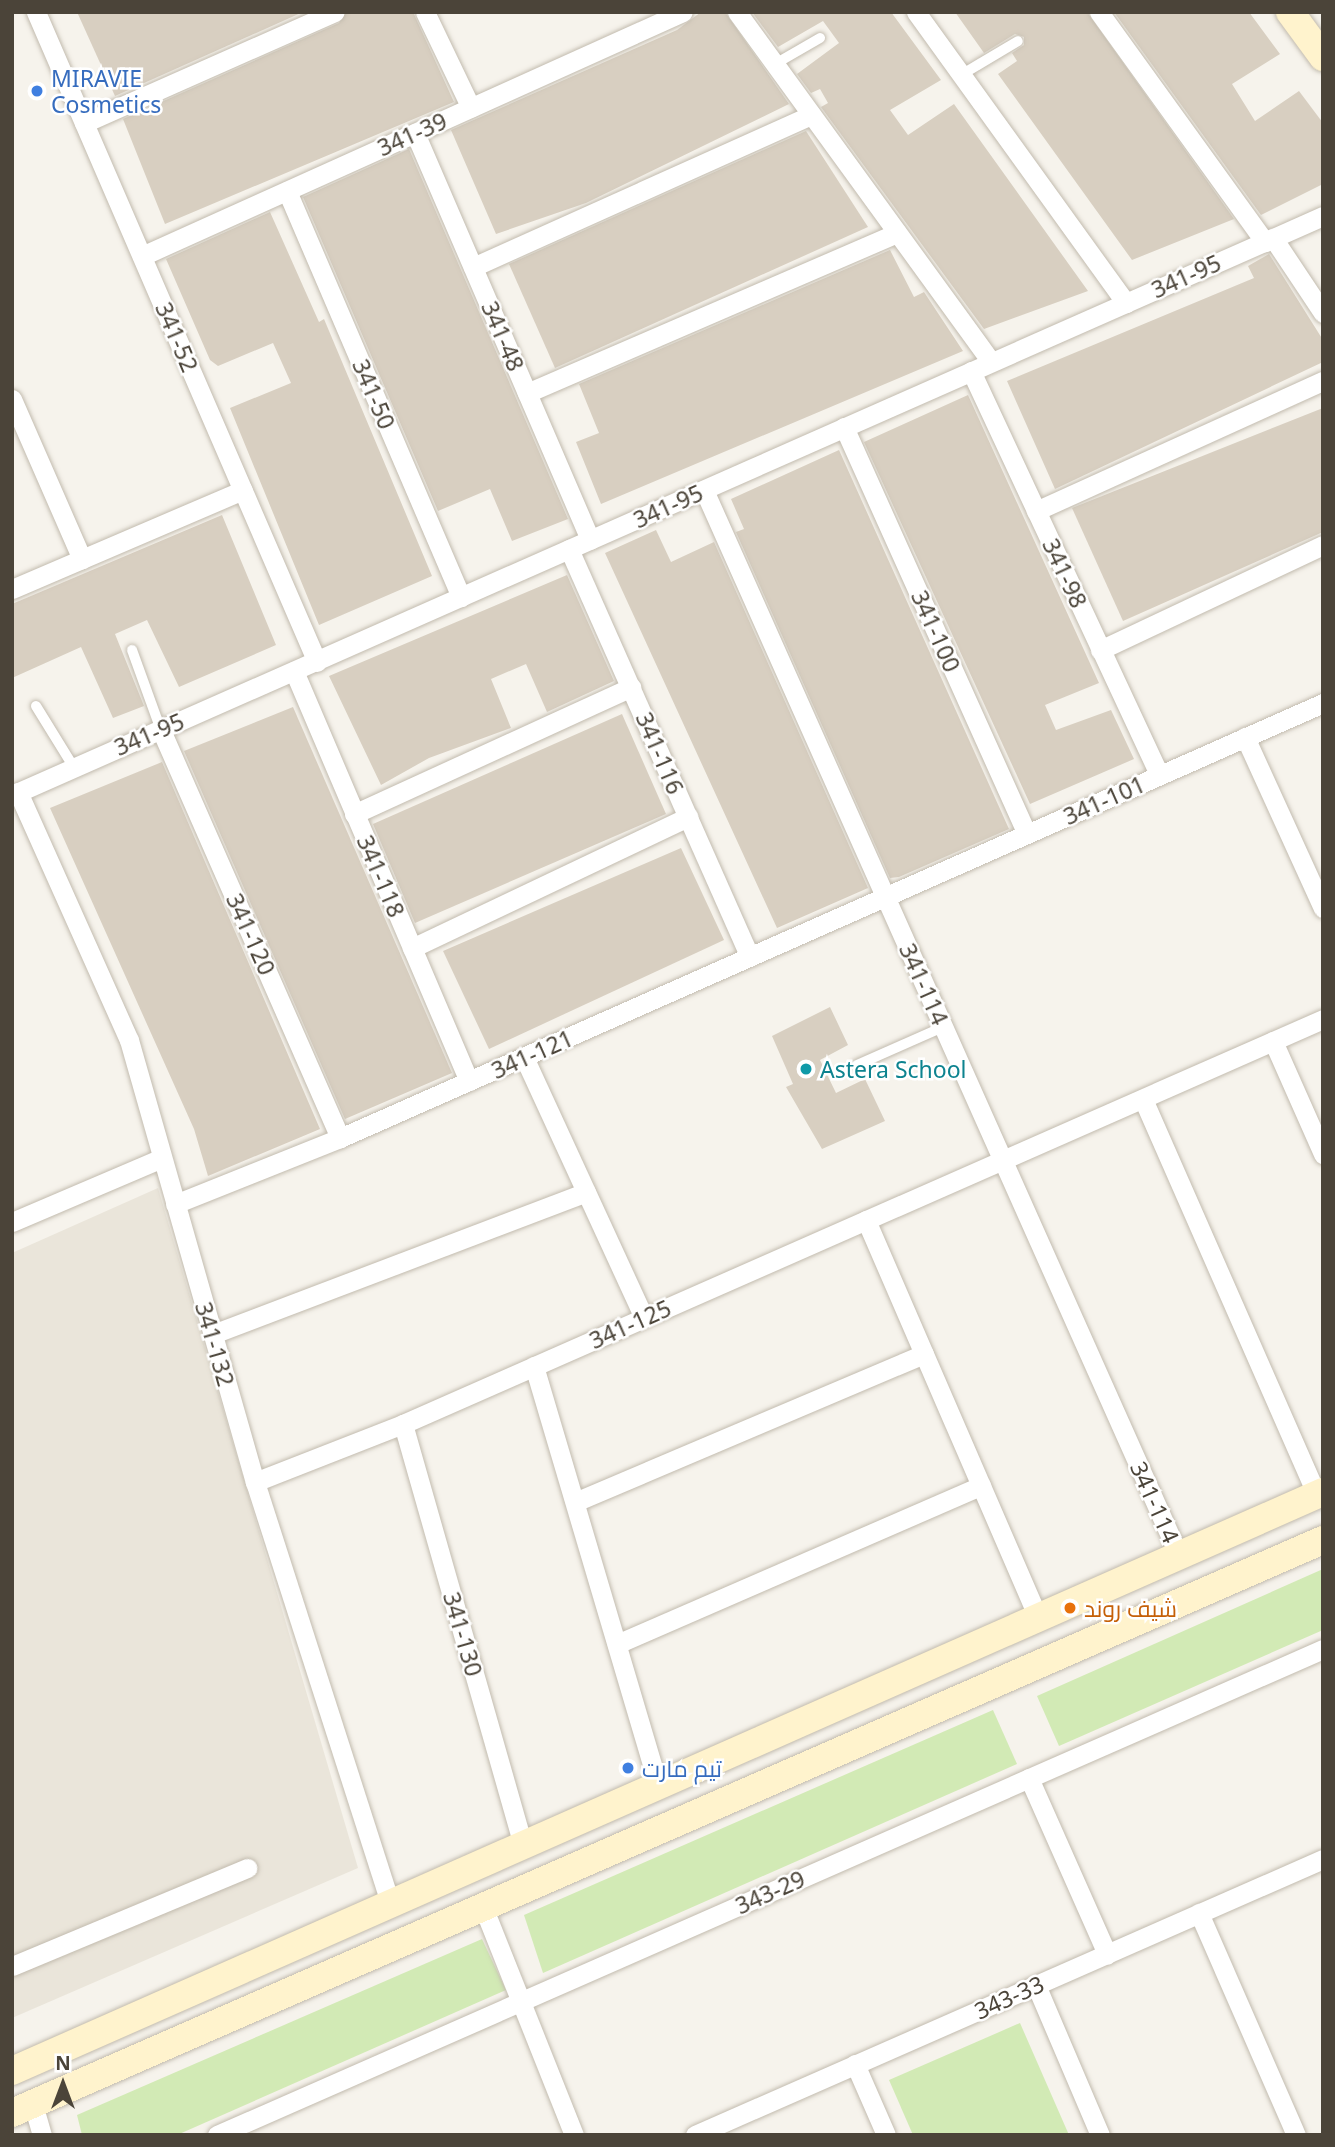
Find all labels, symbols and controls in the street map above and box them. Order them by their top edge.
place label: MIRAVIE Cosmetics [51,64,161,118]
marker: MIRAVIE Cosmetics [29,83,45,99]
street label: 341-39 [373,107,451,161]
street label: 341-95 [1147,249,1225,303]
street label: 341-48 [476,297,530,375]
street label: 341-52 [150,298,204,376]
street label: 341-50 [347,355,401,433]
street label: 341-95 [629,479,707,533]
street label: 341-98 [1037,534,1093,612]
street label: 341-100 [906,586,966,676]
street label: 341-95 [110,707,188,761]
street label: 341-116 [630,708,690,798]
street label: 341-101 [1059,770,1149,830]
street label: 341-118 [351,831,411,921]
street label: 341-120 [221,889,281,979]
street label: 341-114 [894,939,954,1029]
street label: 341-121 [487,1024,577,1084]
place label: Astera School [820,1055,967,1083]
marker: Astera School [798,1061,814,1077]
street label: 341-125 [585,1294,675,1354]
street label: 341-132 [190,1299,240,1389]
street label: 341-114 [1125,1457,1185,1547]
street label: 341-130 [438,1589,488,1679]
place label: شیف روند [1084,1594,1177,1622]
marker: شیف روند [1062,1600,1078,1616]
place label: تیم مارت [642,1754,722,1782]
marker: تیم مارت [620,1760,636,1776]
street label: 343-29 [731,1865,809,1919]
street label: 343-33 [970,1970,1048,2024]
north arrow [28,2049,98,2119]
text: N [55,2050,71,2076]

